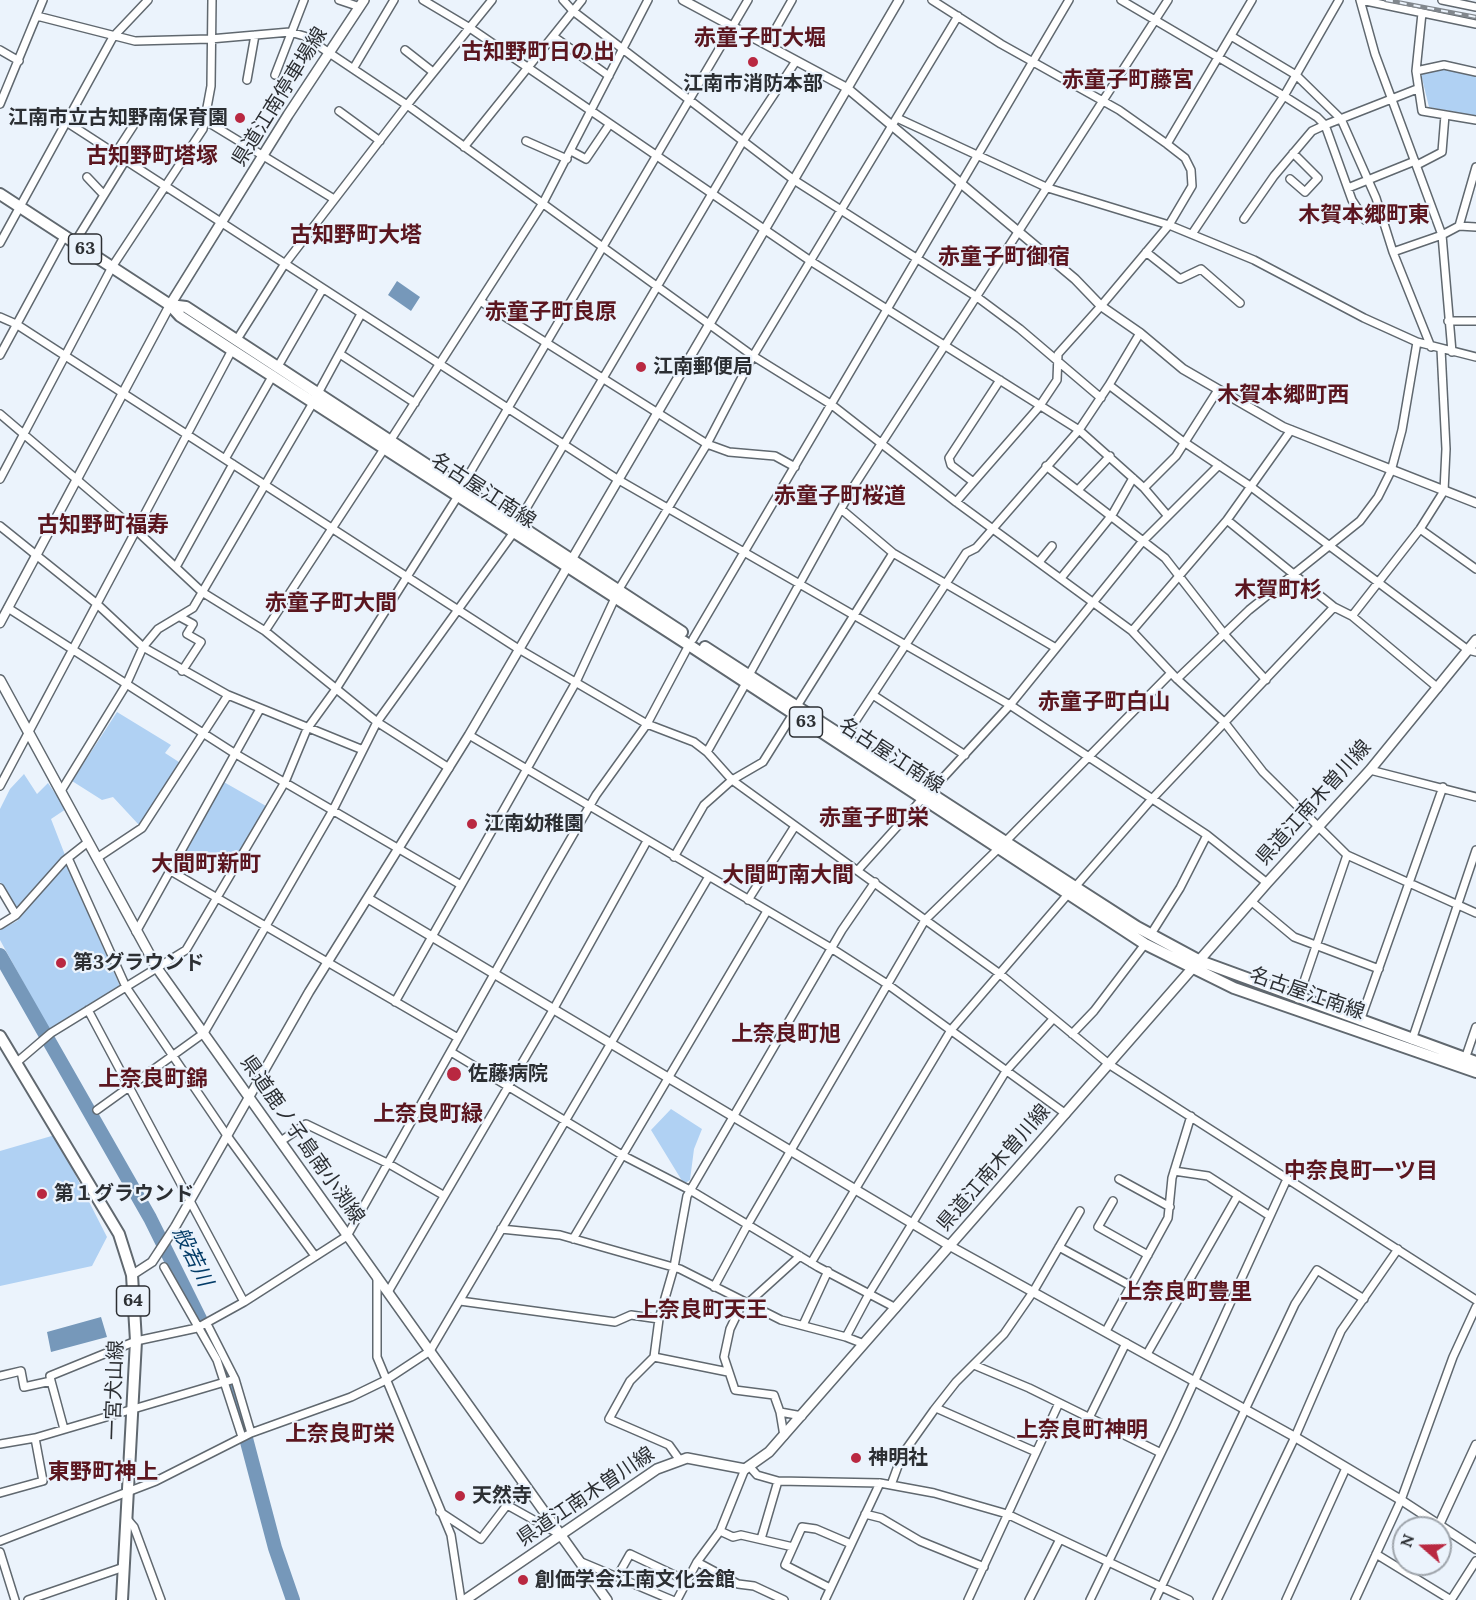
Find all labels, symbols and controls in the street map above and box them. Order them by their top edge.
street label: 県道江南停車場線 [227,23,333,171]
district label: 赤童子町大堀 [694,26,826,52]
district label: 古知野町日の出 [461,40,615,66]
marker: 江南市消防本部 [746,55,760,69]
district label: 赤童子町藤宮 [1062,68,1194,94]
place label: 江南市消防本部 [683,72,823,96]
place label: 江南市立古知野南保育園 [8,106,228,130]
marker: 江南市立古知野南保育園 [233,111,247,125]
district label: 古知野町塔塚 [86,144,218,170]
district label: 木賀本郷町東 [1298,203,1430,229]
district label: 古知野町大塔 [290,223,422,249]
road number: 63 [68,234,101,264]
district label: 赤童子町御宿 [938,245,1070,271]
district label: 赤童子町良原 [485,300,617,326]
place label: 江南郵便局 [653,355,753,379]
marker: 江南郵便局 [634,360,648,374]
district label: 木賀本郷町西 [1217,383,1349,409]
street label: 名古屋江南線 [426,448,540,534]
district label: 赤童子町桜道 [774,484,906,510]
district label: 古知野町福寿 [37,513,169,539]
district label: 木賀町杉 [1234,578,1322,604]
district label: 赤童子町大間 [265,591,397,617]
district label: 赤童子町白山 [1038,690,1170,716]
road number: 63 [790,707,822,737]
street label: 名古屋江南線 [834,713,948,799]
street label: 県道江南木曽川線 [1252,736,1376,870]
district label: 赤童子町栄 [819,806,929,832]
place label: 江南幼稚園 [484,812,584,836]
marker: 江南幼稚園 [465,817,479,831]
district label: 大間町新町 [151,852,261,878]
district label: 大間町南大間 [722,863,854,889]
place label: 第3グラウンド [73,951,204,975]
marker: 第3グラウンド [54,956,68,970]
street label: 名古屋江南線 [1246,963,1368,1025]
district label: 上奈良町旭 [731,1022,841,1048]
street label: 県道鹿ノ子島南小渕線 [235,1051,369,1229]
place label: 佐藤病院 [468,1062,548,1086]
marker: 佐藤病院 [445,1065,463,1083]
district label: 上奈良町錦 [98,1067,208,1093]
street label: 県道江南木曽川線 [932,1100,1056,1236]
district label: 上奈良町緑 [373,1102,483,1128]
district label: 中奈良町一ツ目 [1284,1159,1438,1185]
place label: 第１グラウンド [54,1182,194,1206]
marker: 第１グラウンド [35,1187,49,1201]
water label: 般若川 [167,1223,217,1291]
district label: 上奈良町豊里 [1120,1280,1252,1306]
road number: 64 [116,1286,150,1316]
district label: 上奈良町天王 [636,1298,768,1324]
street label: 一宮犬山線 [101,1340,129,1440]
district label: 上奈良町神明 [1016,1418,1148,1444]
district label: 上奈良町栄 [285,1422,395,1448]
street label: 県道江南木曽川線 [513,1442,659,1552]
place label: 神明社 [868,1446,928,1470]
marker: 神明社 [849,1451,863,1465]
district label: 東野町神上 [48,1460,158,1486]
place label: 天然寺 [472,1484,532,1508]
marker: 天然寺 [453,1489,467,1503]
north arrow [1392,1516,1452,1576]
text: N [1395,1531,1418,1550]
place label: 創価学会江南文化会館 [535,1568,735,1592]
marker: 創価学会江南文化会館 [516,1573,530,1587]

